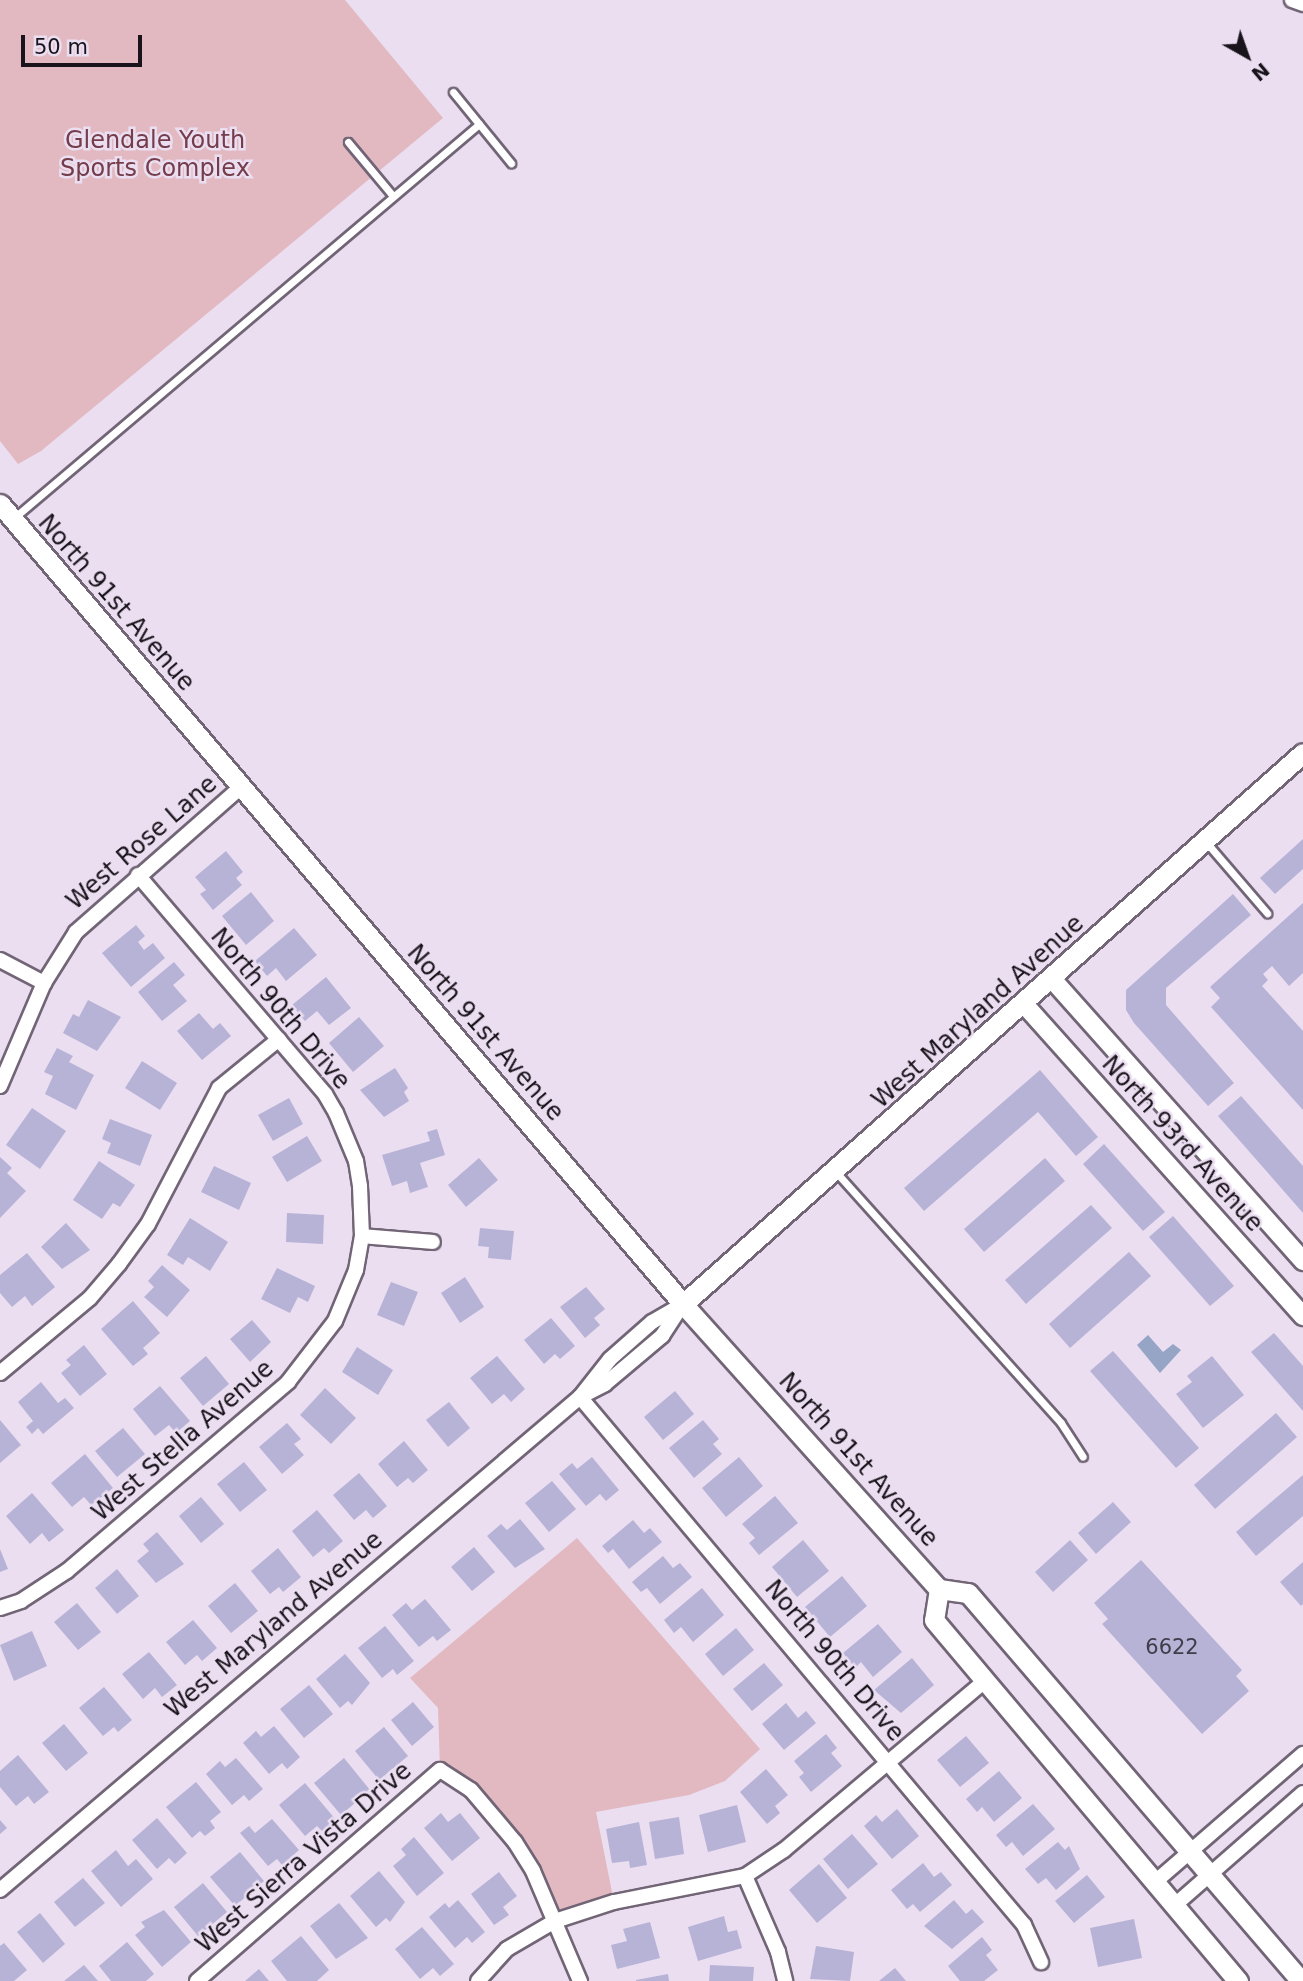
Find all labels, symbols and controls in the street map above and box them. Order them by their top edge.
scale bar [24,21,145,65]
north arrow [1212,21,1282,91]
text: 50 m [34,35,88,59]
text: N [1247,59,1274,86]
park label: Glendale Youth Sports Complex [60,127,250,183]
street label: North 91st Avenue [32,509,200,697]
street label: West Rose Lane [61,770,223,916]
street label: West Maryland Avenue [866,909,1090,1115]
street label: North 90th Drive [204,923,356,1095]
street label: North 91st Avenue [401,939,569,1127]
street label: North 93rd Avenue [1095,1050,1269,1238]
street label: West Stella Avenue [86,1354,280,1528]
street label: North 91st Avenue [772,1367,944,1553]
street label: West Maryland Avenue [160,1526,388,1724]
street label: North 90th Drive [758,1575,910,1747]
house number: 6622 [1145,1634,1199,1660]
street label: West Sierra Vista Drive [191,1757,417,1959]

